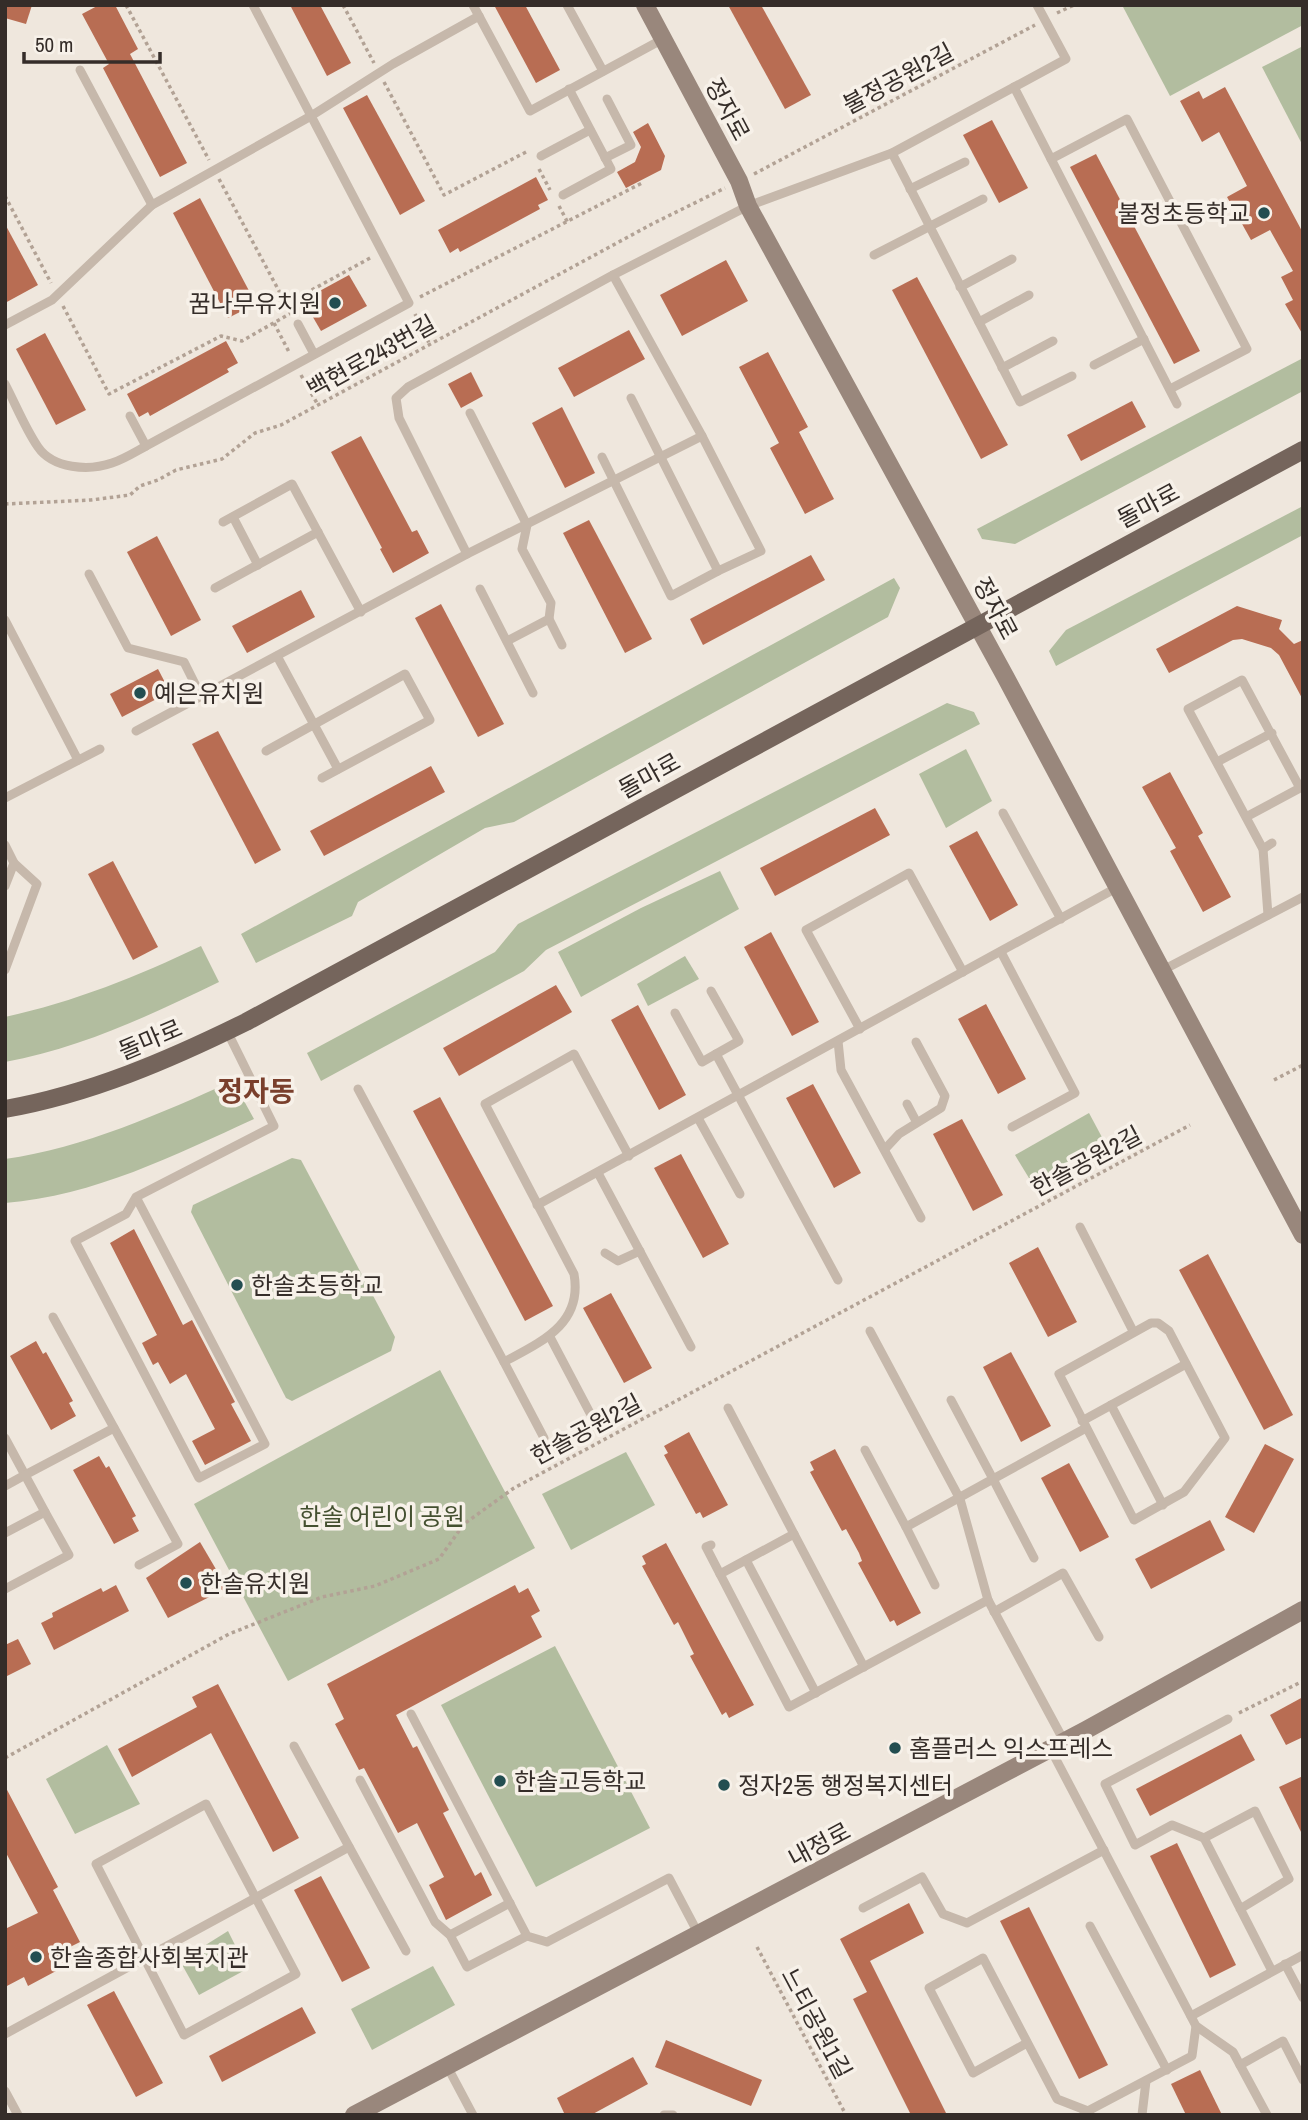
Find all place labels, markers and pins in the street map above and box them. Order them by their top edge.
place label: 불정초등학교 [1118,197,1250,229]
marker: 불정초등학교 [1256,205,1272,221]
place label: 꿈나무유치원 [189,287,321,319]
marker: 꿈나무유치원 [327,295,343,311]
place label: 예은유치원 [154,677,264,709]
marker: 예은유치원 [132,685,148,701]
place label: 한솔초등학교 [251,1269,383,1301]
marker: 한솔초등학교 [229,1277,245,1293]
place label: 한솔유치원 [200,1567,310,1599]
marker: 한솔유치원 [178,1575,194,1591]
place label: 홈플러스 익스프레스 [909,1732,1113,1764]
marker: 홈플러스 익스프레스 [887,1740,903,1756]
place label: 한솔고등학교 [514,1765,646,1797]
place label: 정자2동 행정복지센터 [738,1769,953,1801]
marker: 한솔고등학교 [492,1773,508,1789]
marker: 정자2동 행정복지센터 [716,1777,732,1793]
place label: 한솔종합사회복지관 [50,1941,249,1973]
marker: 한솔종합사회복지관 [28,1949,44,1965]

